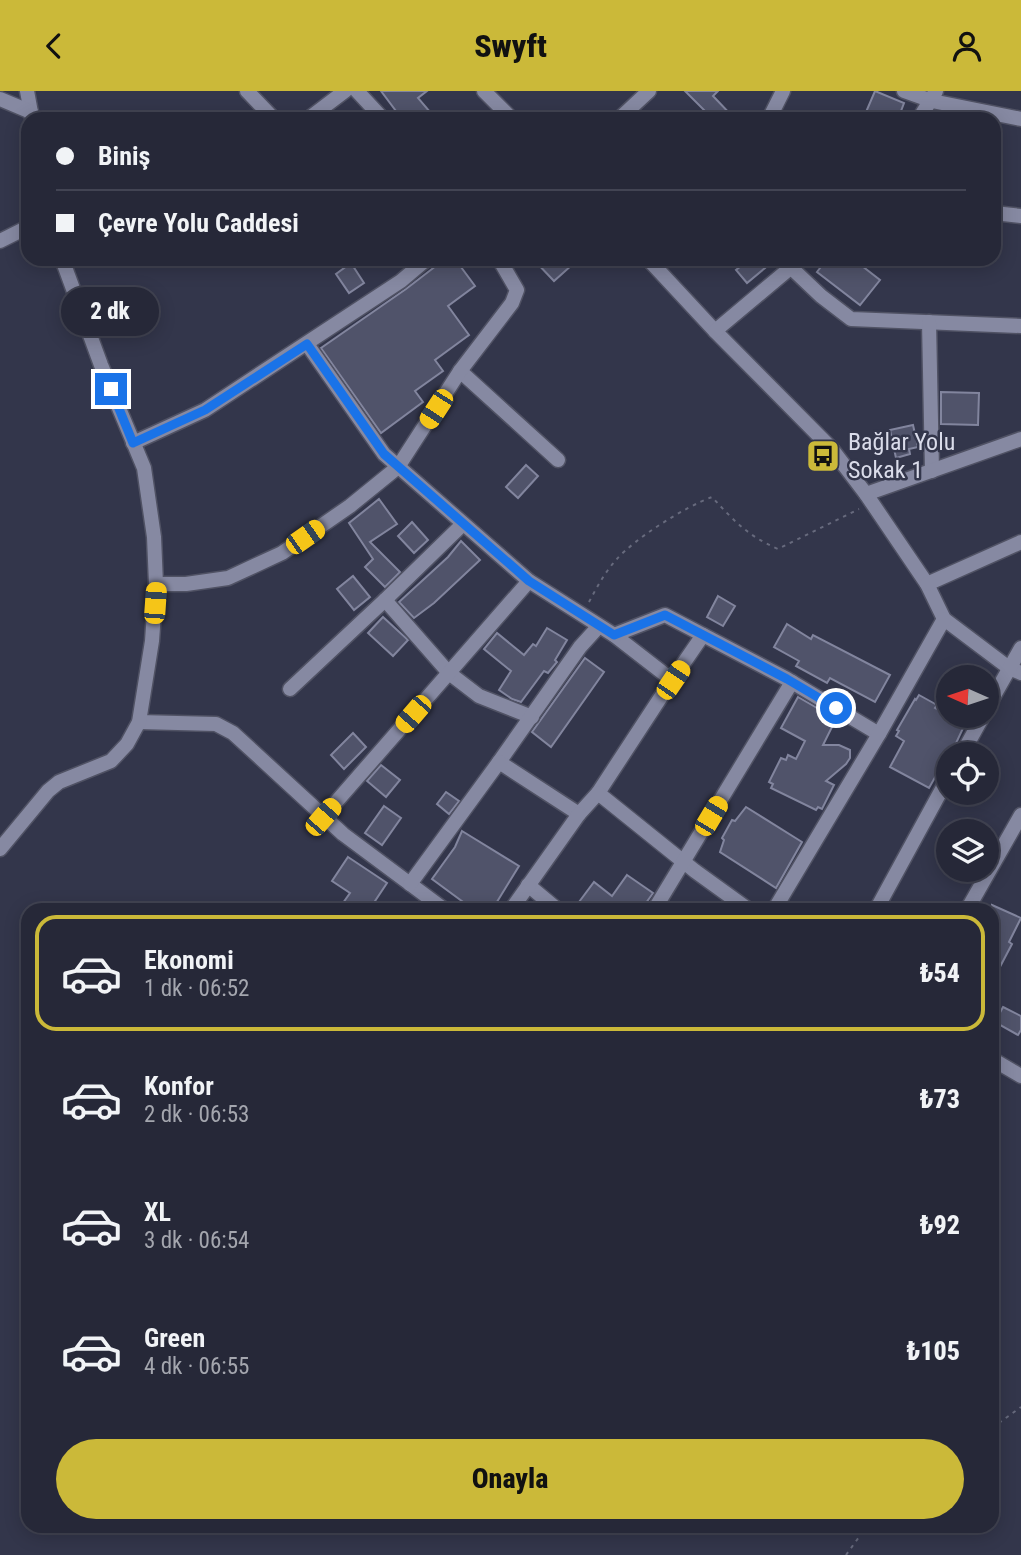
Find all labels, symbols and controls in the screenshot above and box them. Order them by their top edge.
icon: back [35,27,73,65]
text: Swyft [474,27,547,65]
icon: person [948,27,986,65]
text: Biniş [98,141,150,171]
text: Çevre Yolu Caddesi [98,208,299,238]
callout: 2 dk [62,287,160,337]
text: 2 dk [90,298,130,325]
route end [95,373,127,405]
car [416,386,457,432]
place label: Bağlar Yolu Sokak 1 [848,428,955,484]
bus stop icon: Bağlar Yolu Sokak 1 [804,437,842,475]
car [282,516,329,558]
car [144,581,167,625]
car [653,657,694,703]
north arrow [936,665,999,728]
map controls [936,665,999,882]
car [392,691,435,737]
route start [820,692,852,724]
button: locate [936,742,999,805]
car [692,793,731,839]
car [302,794,345,840]
button: layers [936,819,999,882]
icon: car [60,942,123,1005]
text: Ekonomi [144,945,234,975]
text: ₺54 [919,958,960,988]
text: 1 dk · 06:52 [144,975,249,1002]
icon: car [60,1068,123,1131]
text: Konfor [144,1071,214,1101]
text: ₺73 [919,1084,960,1114]
text: 2 dk · 06:53 [144,1101,249,1128]
icon: car [60,1194,123,1257]
text: XL [144,1197,171,1227]
text: ₺92 [919,1210,960,1240]
text: 3 dk · 06:54 [144,1227,249,1254]
icon: car [60,1320,123,1383]
text: Green [144,1323,205,1353]
text: ₺105 [906,1336,960,1366]
text: 4 dk · 06:55 [144,1353,249,1380]
button: Onayla [56,1439,964,1519]

